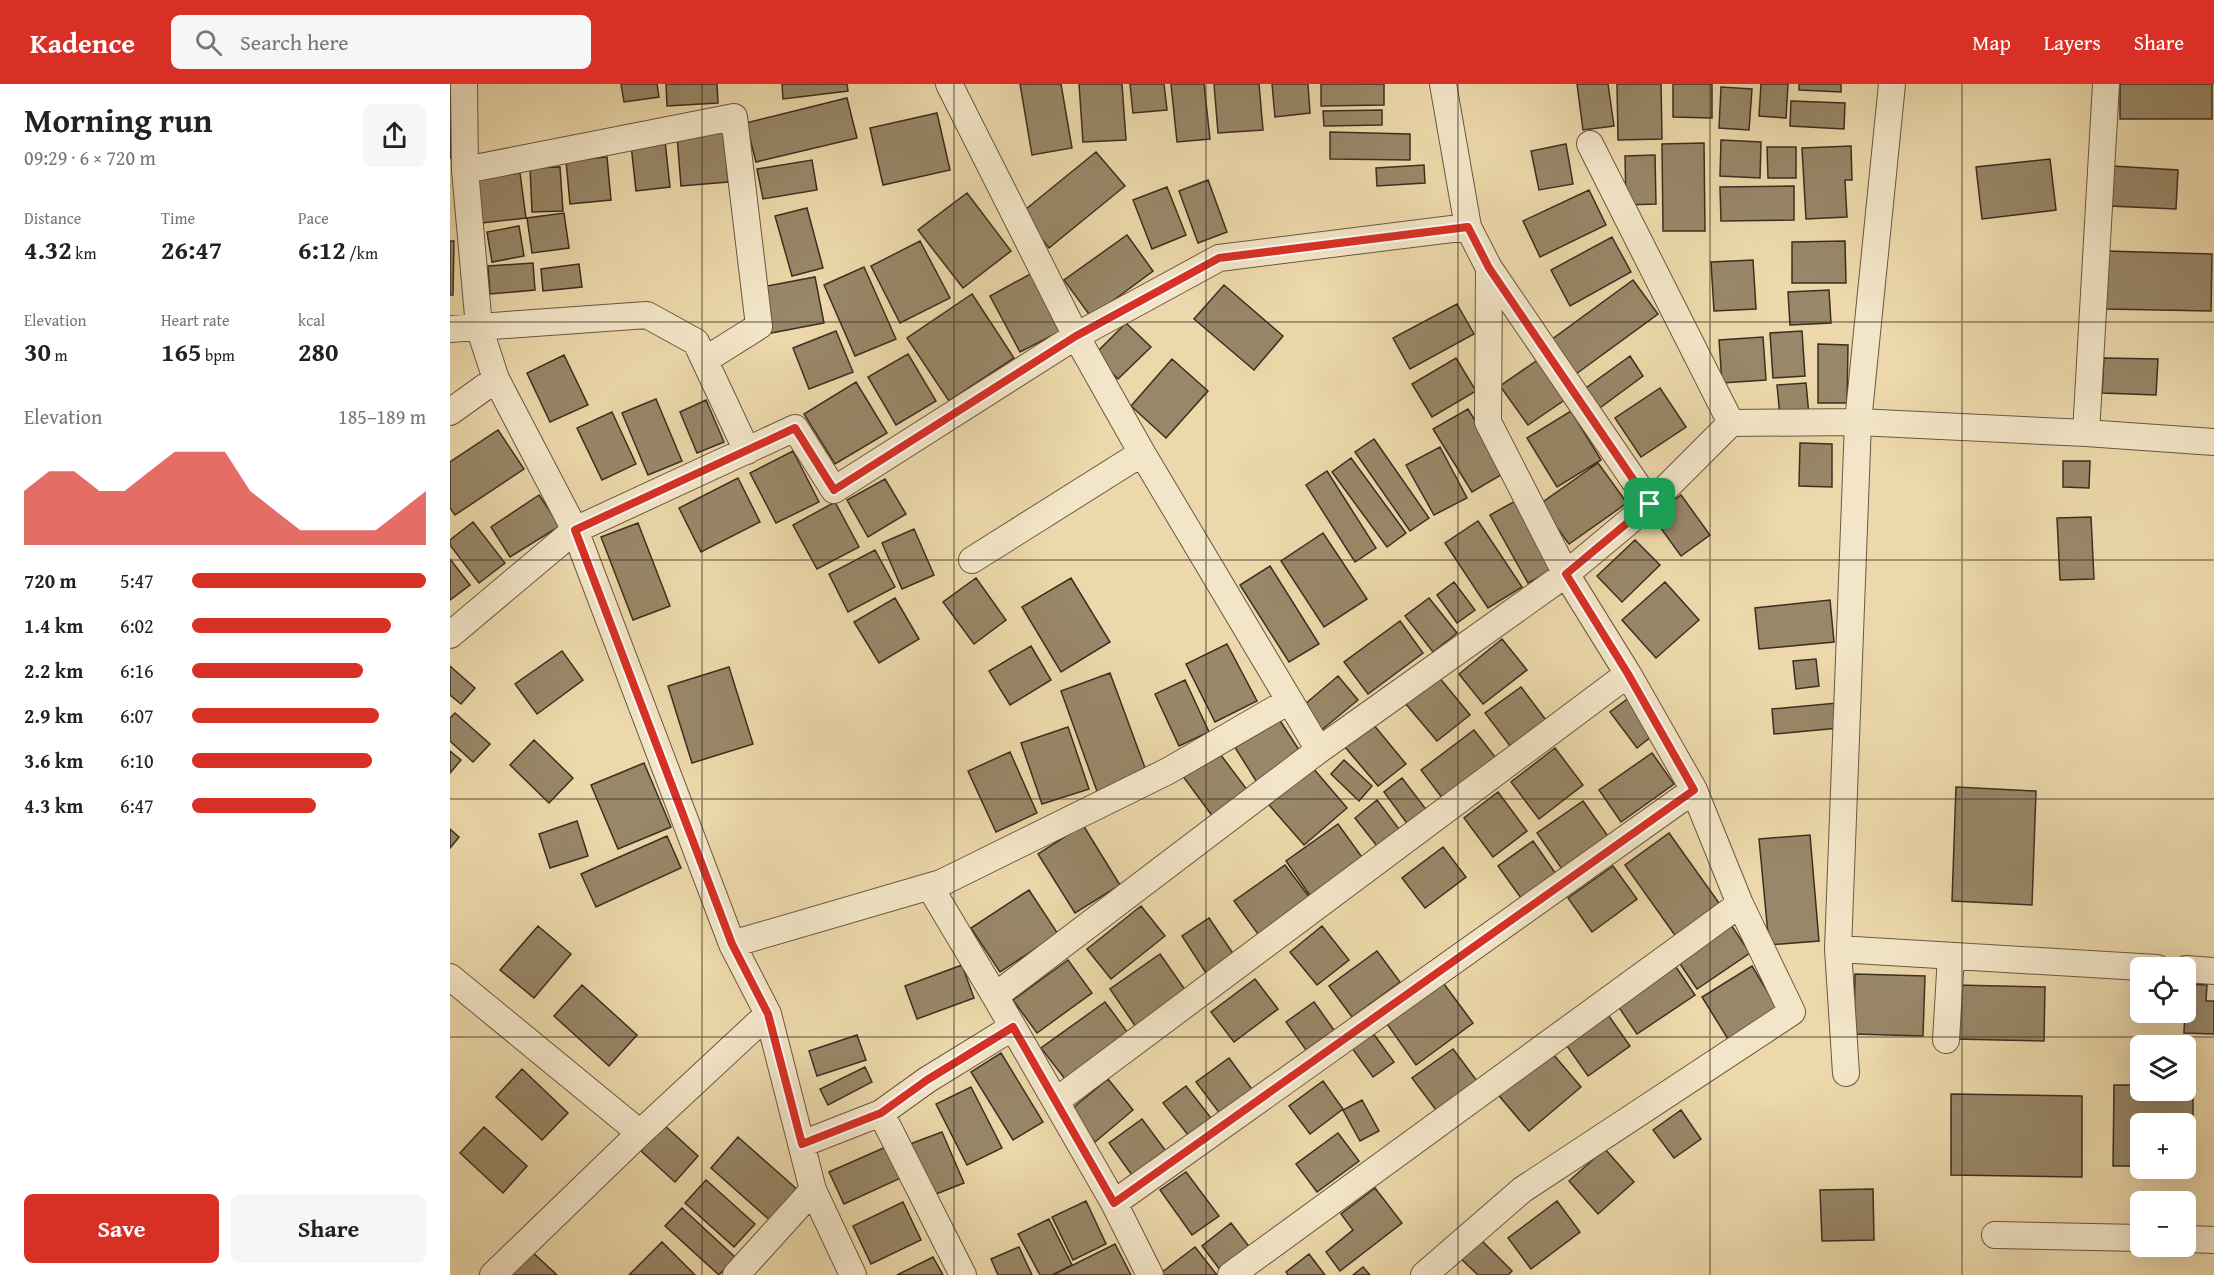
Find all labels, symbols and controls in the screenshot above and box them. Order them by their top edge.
search box [171,15,591,69]
text: Kadence [30,22,135,63]
icon: search [192,26,225,59]
text: Search here [240,26,349,58]
text: Map [1972,27,2011,58]
text: Layers [2044,27,2101,58]
text: Share [2134,27,2184,58]
text: Morning run [24,96,213,144]
button: share [363,104,426,167]
text: 09:29 · 6 × 720 m [24,143,156,172]
text: Distance [24,206,81,230]
text: Time [161,206,195,230]
text: Pace [298,206,329,230]
text: 4.32 [24,230,72,269]
text: 26:47 [161,230,222,269]
text: 6:12 [298,230,346,269]
text: km [72,241,96,265]
text: /km [346,241,378,265]
text: Elevation [24,308,87,332]
text: Heart rate [161,308,230,332]
text: kcal [298,308,325,332]
text: 30 [24,332,51,371]
text: 165 [161,332,201,371]
text: 280 [298,332,338,371]
text: m [51,343,68,367]
text: bpm [201,343,235,367]
text: Elevation [24,402,102,431]
text: 185–189 m [338,402,426,431]
pin [1624,478,1675,529]
icon: arrive [1633,487,1666,520]
text: 720 m [24,566,77,595]
text: 5:47 [120,566,154,595]
text: 1.4 km [24,611,83,640]
text: 6:02 [120,611,154,640]
text: 2.2 km [24,656,83,685]
text: 6:16 [120,656,154,685]
text: 2.9 km [24,701,83,730]
text: 6:07 [120,701,154,730]
text: 3.6 km [24,746,83,775]
text: 6:10 [120,746,154,775]
text: 4.3 km [24,791,83,820]
text: 6:47 [120,791,154,820]
map controls [2130,957,2196,1257]
button: locate [2130,957,2196,1023]
button: layers [2130,1035,2196,1101]
button: + [2130,1113,2196,1179]
button: − [2130,1191,2196,1257]
button: Save [24,1194,219,1263]
button: Share [231,1194,426,1263]

